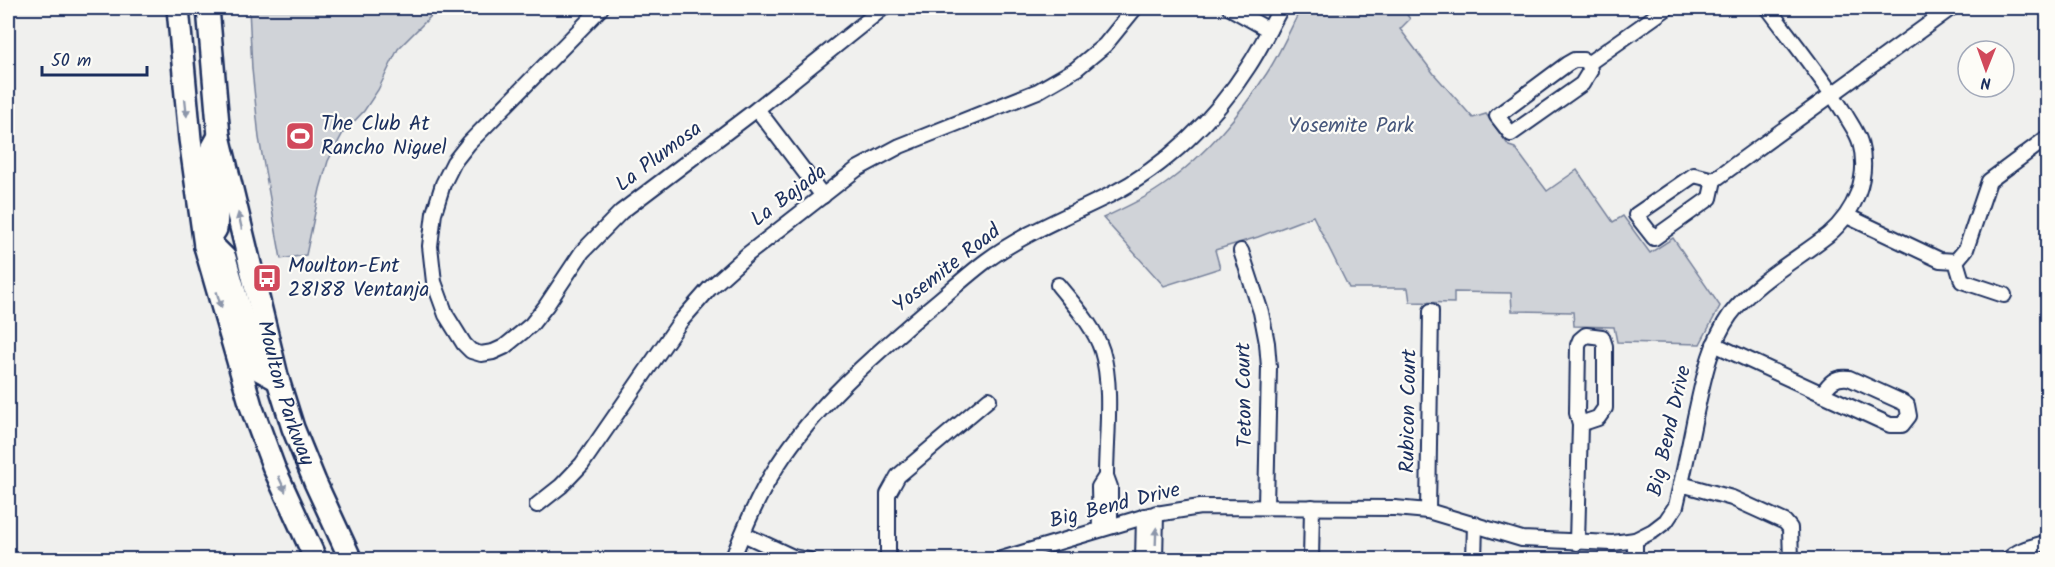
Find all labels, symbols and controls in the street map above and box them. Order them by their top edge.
scale bar [42,39,147,77]
north arrow [1956,39,2016,99]
text: 50 m [51,47,91,76]
text: N [1980,70,1991,95]
one-way arrow [181,98,191,117]
place label: The Club At Rancho Niguel [321,108,447,165]
park label: Yosemite Park [1288,110,1414,143]
street label: La Plumosa [609,113,709,201]
sports icon: The Club At Rancho Niguel [284,120,316,152]
street label: La Bajada [744,156,834,236]
one-way arrow [234,212,244,231]
street label: Yosemite Road [886,216,1009,322]
place label: Moulton-Ent 28188 Ventanja [288,250,429,307]
bus stop icon: Moulton-Ent 28188 Ventanja [251,262,283,294]
one-way arrow [215,291,224,309]
street label: Moulton Parkway [248,317,323,471]
street label: Teton Court [1228,341,1262,448]
street label: Rubicon Court [1391,348,1427,473]
street label: Big Bend Drive [1639,362,1701,500]
street label: Big Bend Drive [1046,474,1184,538]
one-way arrow [277,475,287,493]
one-way arrow [1151,527,1160,546]

